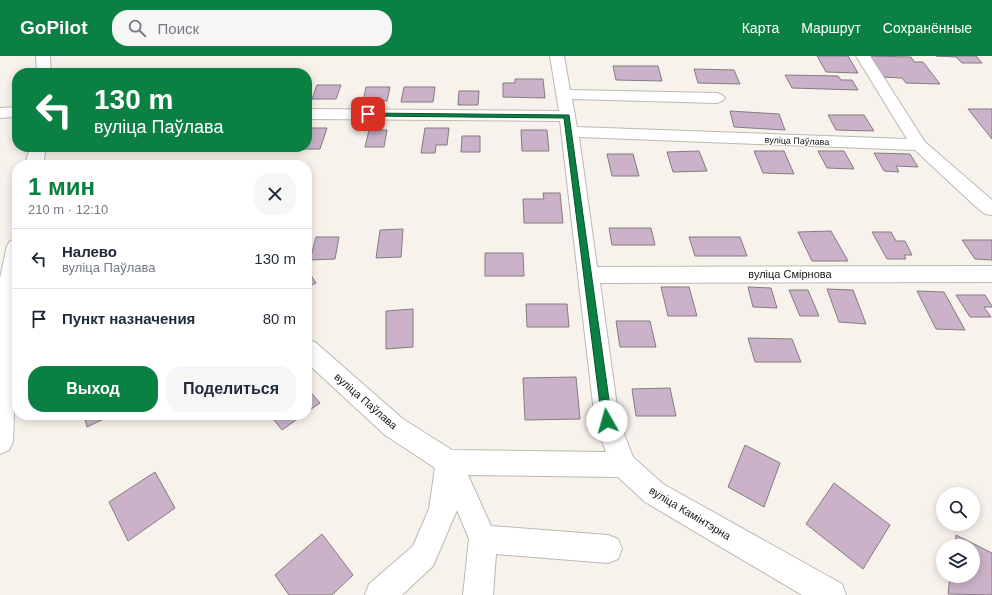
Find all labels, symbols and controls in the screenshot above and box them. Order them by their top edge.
search box [112,10,392,46]
text: GoPilot [20,17,88,38]
icon: search [126,17,148,39]
text: Поиск [158,20,199,37]
text: Карта [742,20,779,36]
text: Маршрут [801,20,861,36]
text: Сохранённые [883,20,972,36]
icon: left [28,84,80,136]
text: 130 m [94,84,173,115]
pin [351,97,385,131]
icon: arrive [357,103,379,125]
text: вуліца Паўлава [94,117,223,137]
street label: вуліца Паўлава [764,135,830,147]
text: 1 мин [28,173,95,200]
button: close [254,173,296,215]
text: 210 m · 12:10 [28,202,108,217]
text: Налево [62,243,117,260]
icon: left [28,248,50,270]
text: 130 m [254,250,296,267]
text: вуліца Паўлава [62,260,155,275]
street label: вуліца Смірнова [748,268,833,280]
icon: arrive [28,308,50,330]
text: Пункт назначения [62,310,195,327]
text: 80 m [263,310,296,327]
button: Выход [28,366,158,412]
button: Поделиться [166,366,296,412]
street label: вуліца Паўлава [332,371,400,432]
position arrow [586,400,628,442]
street label: вуліца Камінтэрна [647,484,734,542]
map controls [936,487,980,583]
button: search [936,487,980,531]
button: layers [936,539,980,583]

